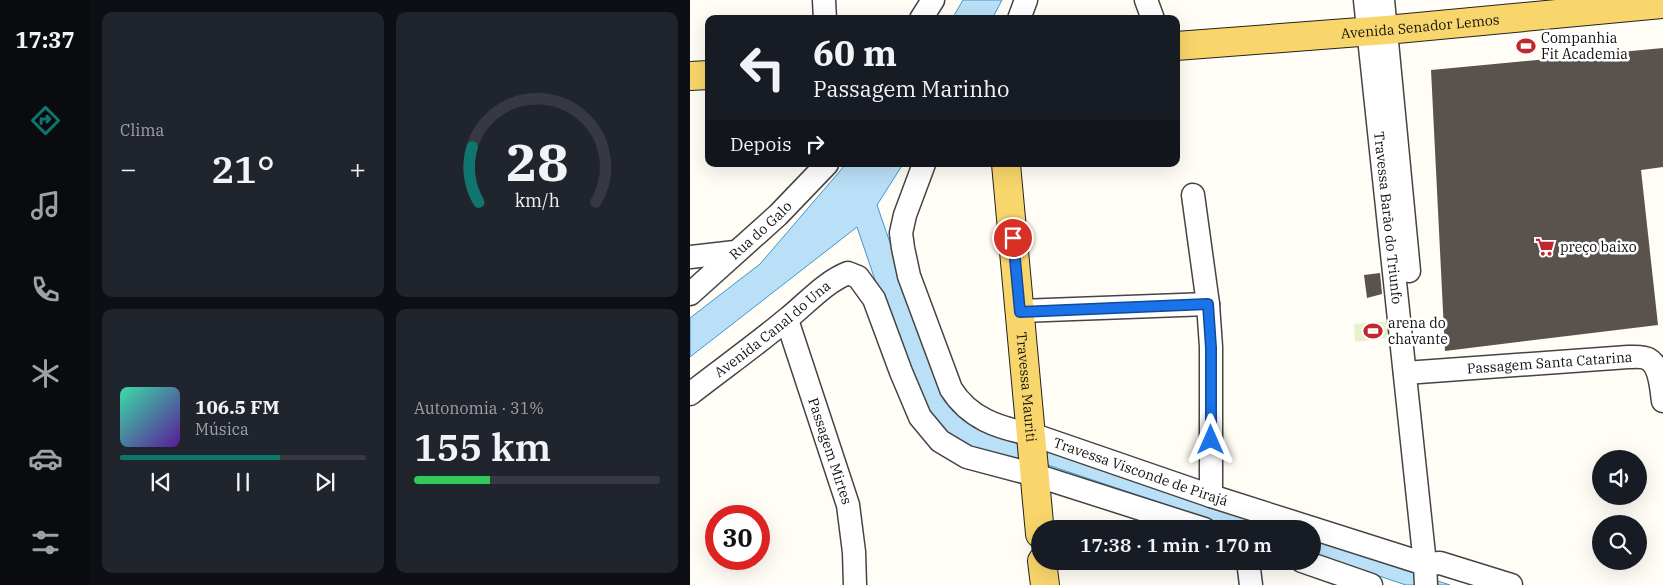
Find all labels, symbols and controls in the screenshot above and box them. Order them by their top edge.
street label: Avenida Senador Lemos [1340,10,1500,42]
text: 17:37 [15,25,75,54]
place label: Companhia Fit Academia [1541,29,1628,63]
text: 60 m [813,30,897,76]
icon: left [730,35,795,100]
sports icon: Companhia Fit Academia [1515,35,1537,57]
text: Passagem Marinho [813,74,1009,103]
icon: directions [28,103,63,138]
text: Clima [120,120,164,140]
text: 28 [506,128,568,195]
icon: right [801,130,829,158]
street label: Travessa Barão do Triunfo [1370,131,1406,305]
text: Depois [730,132,791,156]
text: 21° [211,144,275,193]
text: − [120,150,137,187]
text: + [349,150,366,187]
icon: music [28,188,63,223]
text: km/h [514,189,560,212]
street label: Rua do Galo [725,197,796,263]
pin [992,217,1034,259]
icon: arrive [999,224,1027,252]
supermarket icon: preço baixo [1534,236,1556,258]
place label: preço baixo [1560,238,1637,256]
icon: phone [28,272,63,307]
street label: Avenida Canal do Una [711,276,834,381]
place label: arena do chavante [1388,314,1448,348]
sports icon: arena do chavante [1362,320,1384,342]
street label: Travessa Mauriti [1012,331,1041,443]
street label: Passagem Santa Catarina [1466,348,1633,378]
icon: climate [28,356,63,391]
text: 106.5 FM [195,395,280,419]
street label: Passagem Mirtes [804,395,856,507]
text: Autonomia · 31% [414,398,544,418]
position arrow [1184,413,1236,465]
text: Música [195,419,249,439]
text: 155 km [414,422,551,471]
street label: Travessa Visconde de Pirajá [1051,433,1231,510]
icon: car [28,441,63,476]
map controls [1592,450,1647,570]
button: sound [1592,450,1647,505]
icon: previous [147,468,175,496]
icon: pause [229,468,257,496]
icon: next [311,468,339,496]
speed limit sign: 30 [705,505,770,570]
button: search [1592,515,1647,570]
icon: filters [28,525,63,560]
text: 17:38 · 1 min · 170 m [1080,533,1272,557]

